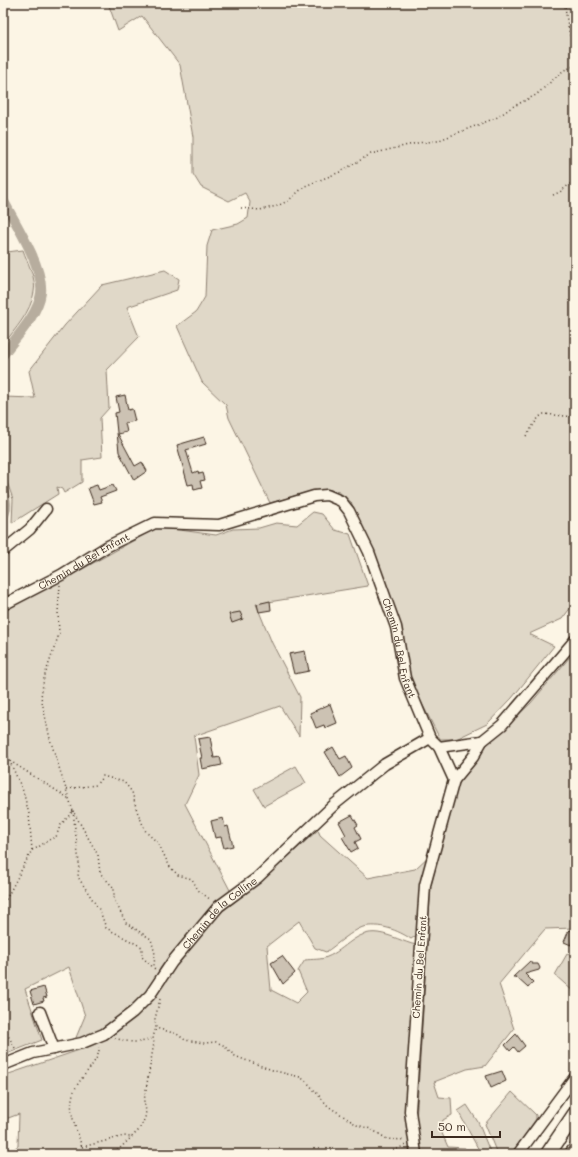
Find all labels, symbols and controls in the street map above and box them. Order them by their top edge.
street label: Chemin du Bel Enfant [36,530,132,593]
street label: Chemin du Bel Enfant [379,596,420,700]
street label: Chemin de la Colline [179,873,260,952]
street label: Chemin du Bel Enfant [408,915,430,1019]
scale bar [432,1113,500,1139]
text: 50 m [438,1118,466,1134]

